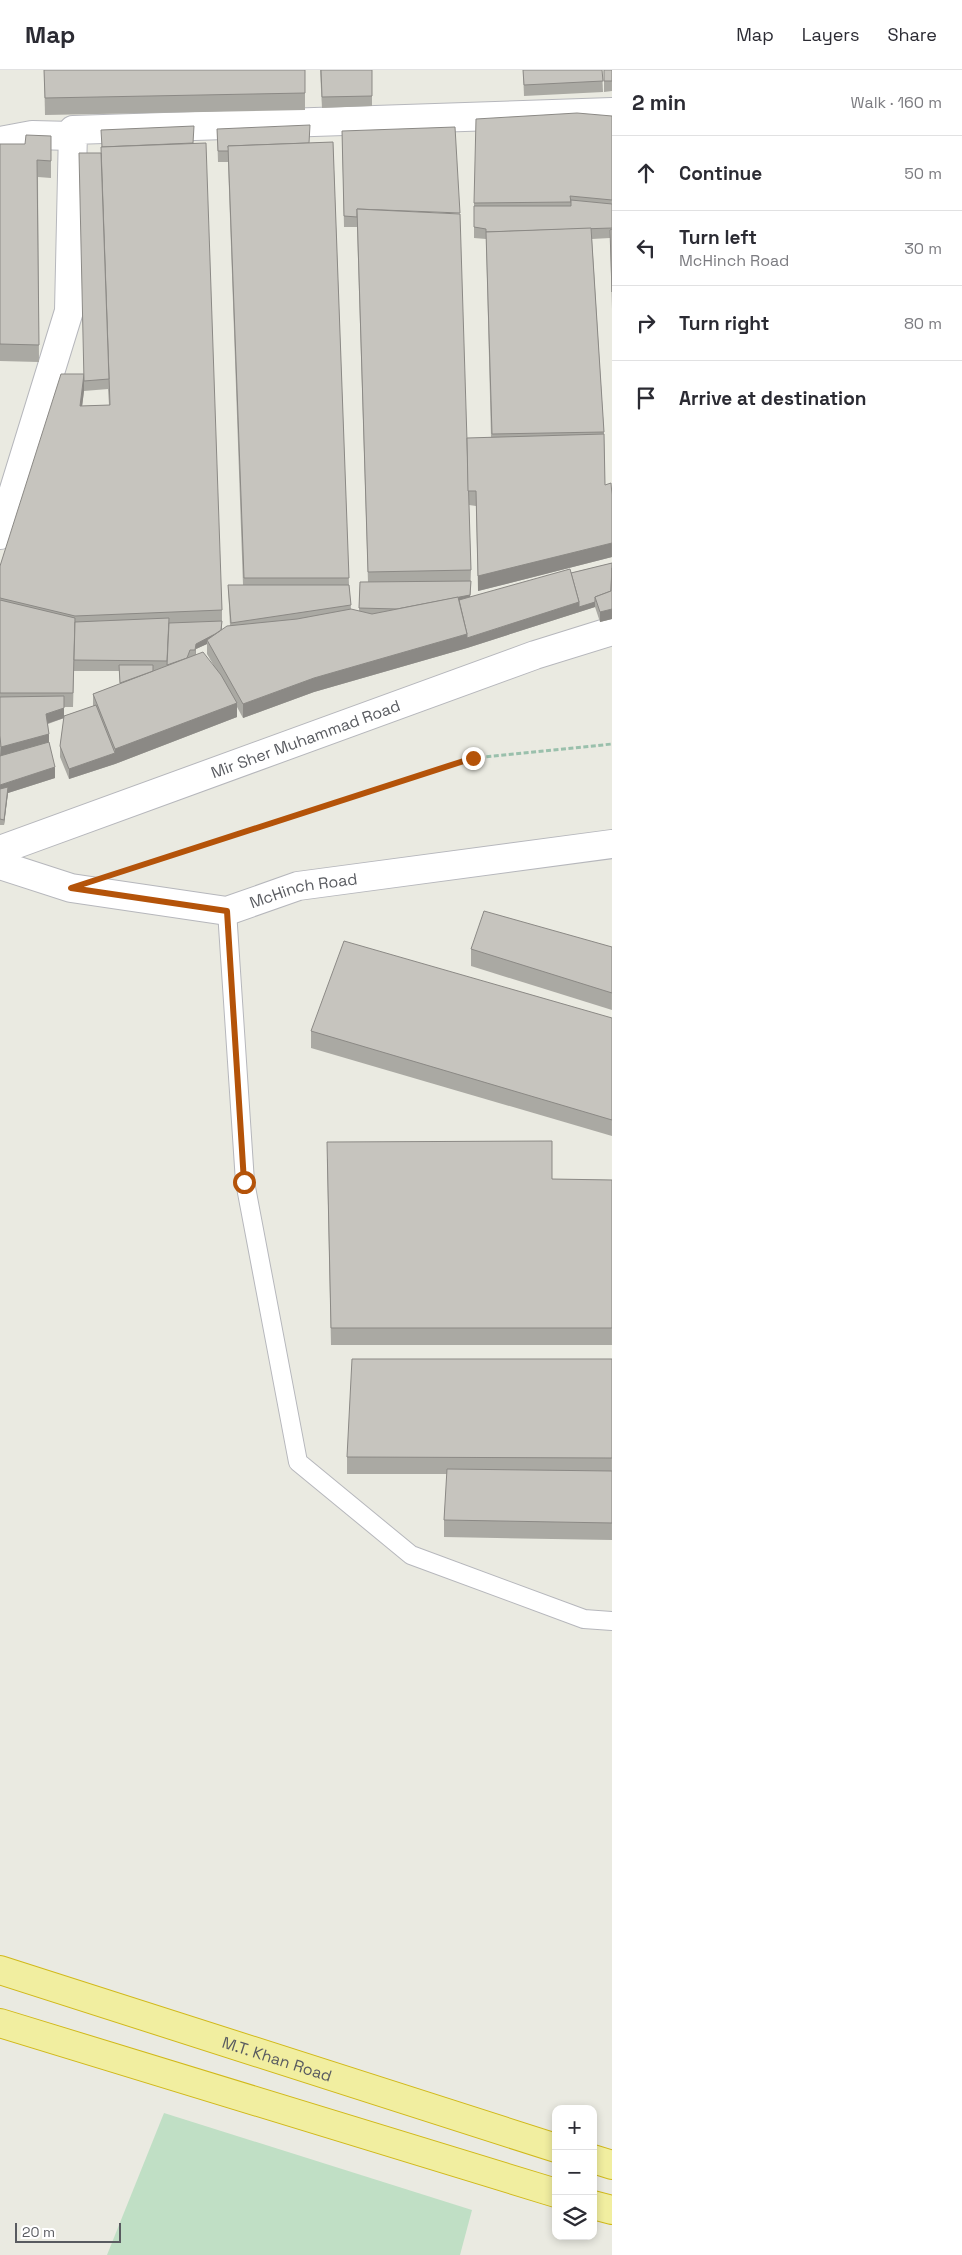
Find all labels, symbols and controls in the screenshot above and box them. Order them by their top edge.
text: Map [25,19,75,50]
text: Map [736,23,774,46]
text: Layers [802,23,859,46]
text: Share [887,23,937,46]
text: 2 min [632,89,686,116]
text: Walk · 160 m [851,92,942,113]
icon: ahead [632,159,660,187]
text: Continue [679,161,762,186]
text: 50 m [904,163,942,184]
text: Turn left [679,225,757,250]
icon: left [632,234,660,262]
text: 30 m [904,238,942,259]
text: McHinch Road [679,250,789,271]
icon: right [632,309,660,337]
text: Turn right [679,311,769,336]
text: 80 m [904,313,942,334]
icon: arrive [632,384,660,412]
text: Arrive at destination [679,386,867,411]
street label: Mir Sher Muhammad Road [208,695,403,783]
route end [462,747,485,770]
street label: McHinch Road [247,868,359,913]
route start [233,1171,256,1194]
street label: M.T. Khan Road [220,2032,334,2087]
map controls [552,2105,597,2240]
button: + [552,2105,597,2150]
button: − [552,2150,597,2195]
button: layers [552,2195,597,2240]
scale bar [15,2220,121,2243]
text: 20 m [22,2223,55,2241]

